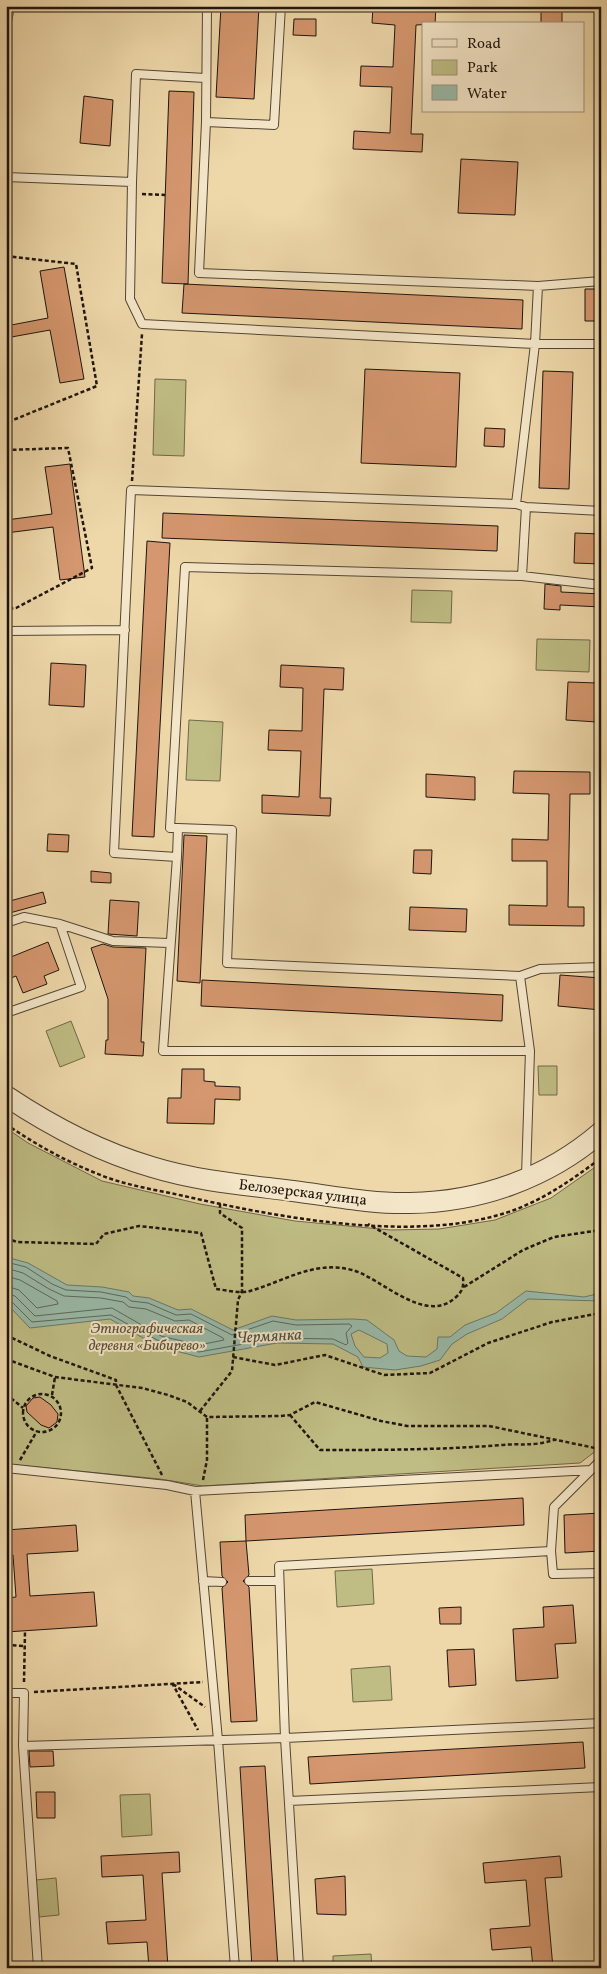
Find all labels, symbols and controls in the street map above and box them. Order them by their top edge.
legend [422,22,584,112]
text: Road [467,34,501,55]
text: Park [467,58,498,79]
text: Water [467,84,507,105]
street label: Белозерская улица [238,1175,368,1212]
park label: Этнографическая деревня «Бибирево» [88,1319,206,1357]
water label: Чермянка [236,1324,303,1350]

